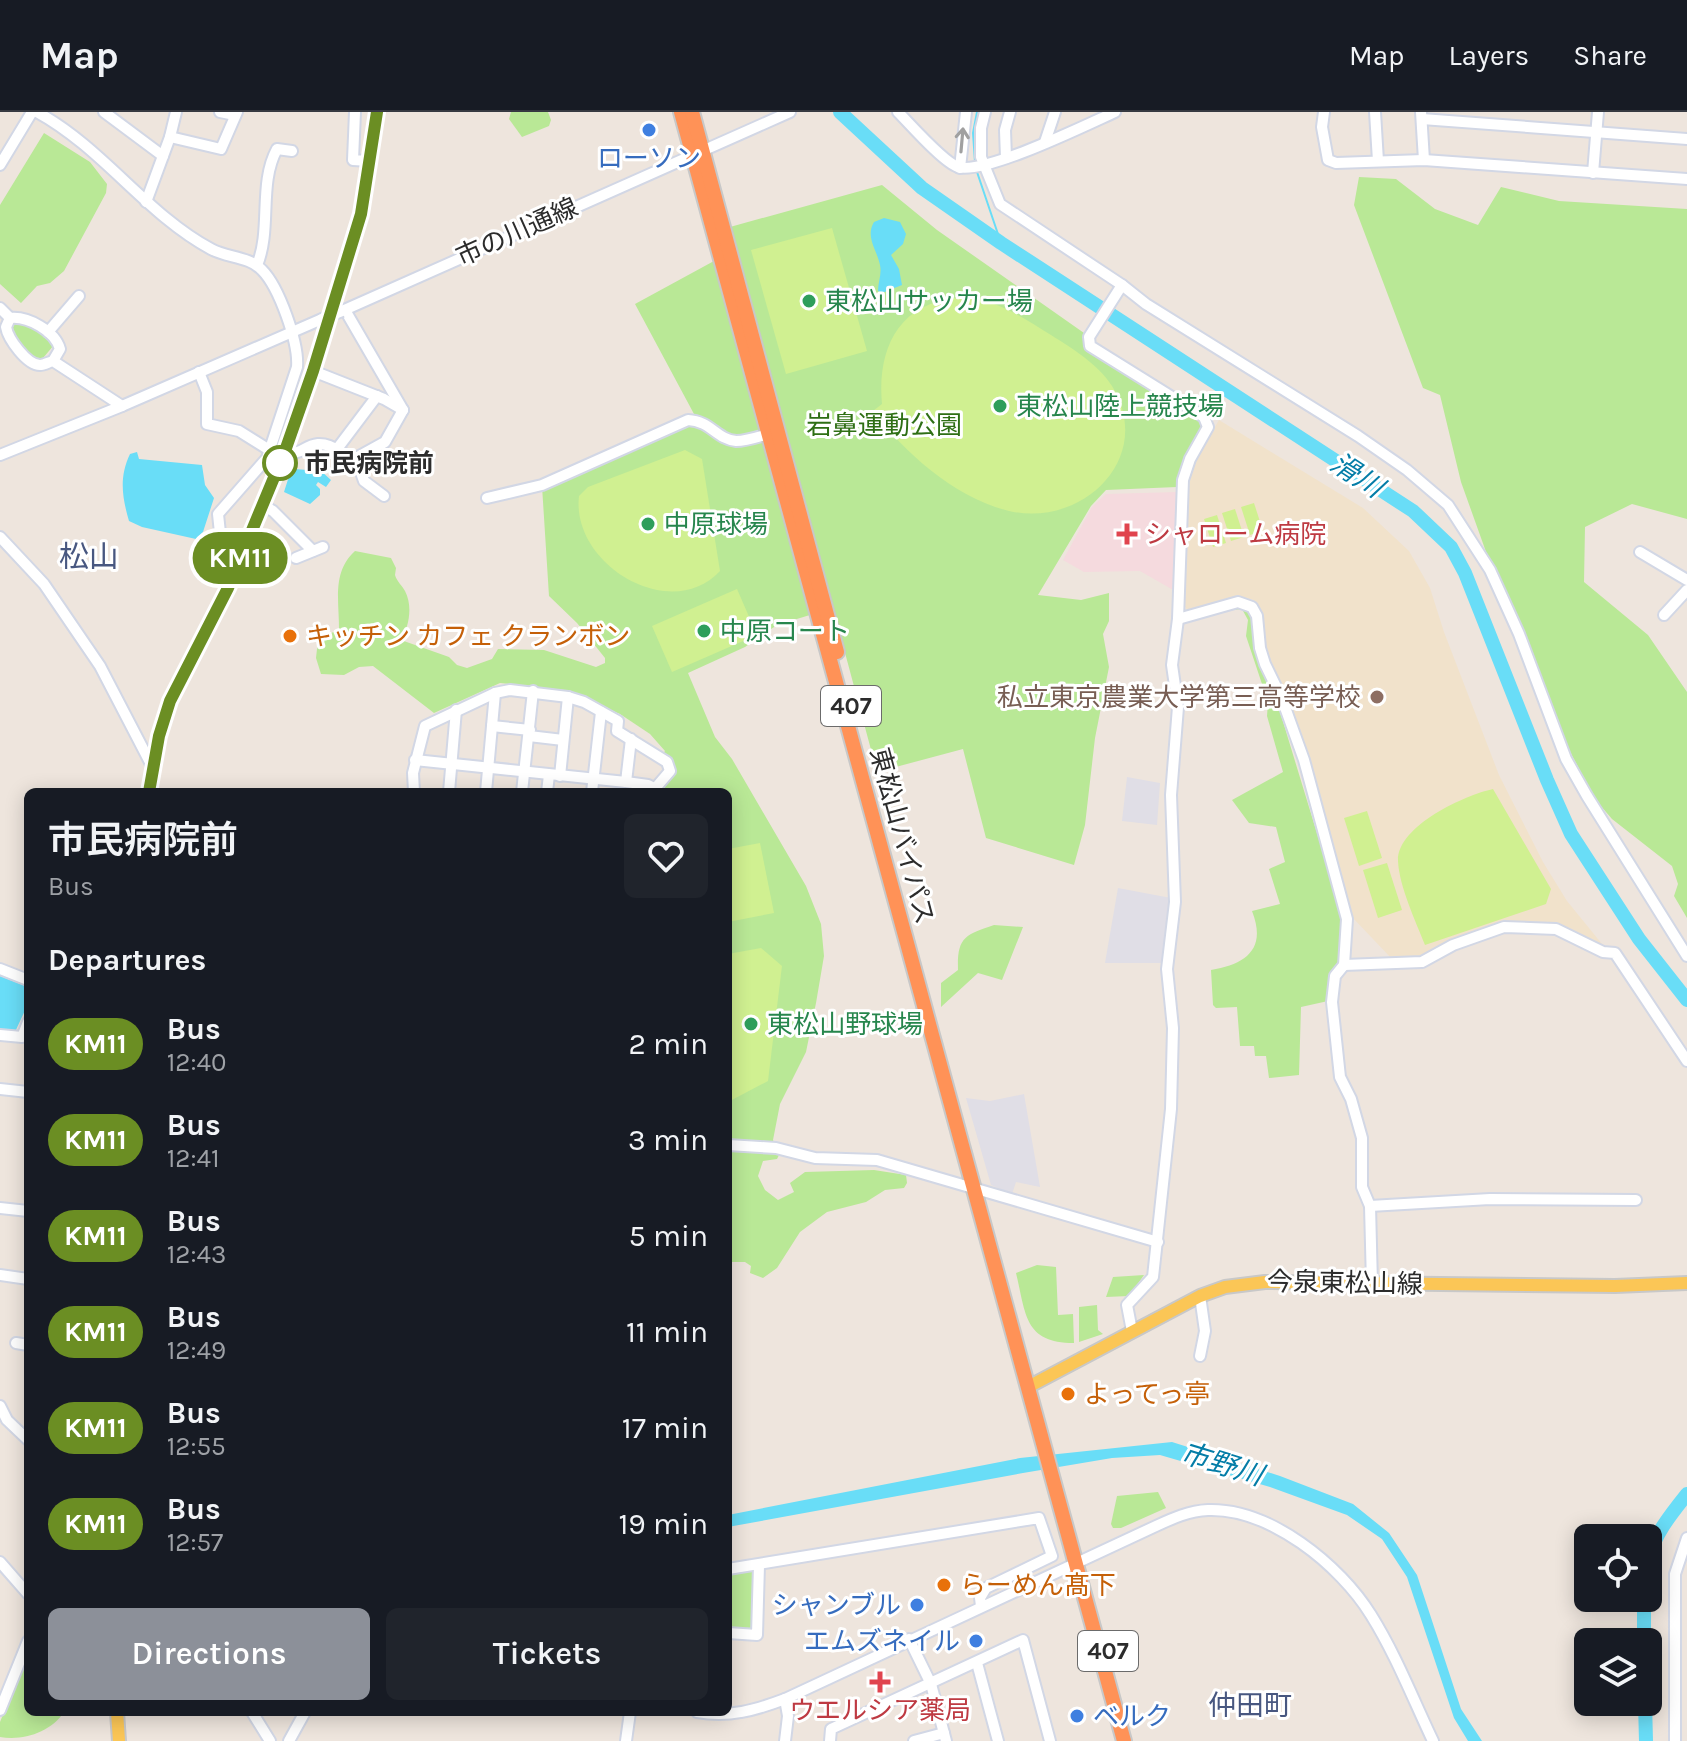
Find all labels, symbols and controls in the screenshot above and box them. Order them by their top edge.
text: Map [40,33,119,78]
text: Map [1349,39,1404,72]
text: Layers [1448,39,1529,72]
text: Share [1573,39,1647,72]
marker: ローソン [640,121,658,139]
one-way arrow [955,127,970,154]
place label: ローソン [597,143,701,174]
street label: 市の川通線 [451,191,583,273]
place label: 東松山サッカー場 [825,286,1033,317]
marker: 東松山サッカー場 [800,292,818,310]
place label: 東松山陸上競技場 [1016,391,1224,422]
marker: 東松山陸上競技場 [991,397,1009,415]
park label: 岩鼻運動公園 [806,410,962,441]
marker: 市民病院前 [263,446,297,480]
water label: 滑川 [1325,446,1392,506]
place label: 市民病院前 [304,448,434,479]
place label: 中原球場 [664,509,768,540]
marker: 中原球場 [639,515,657,533]
place label: シャローム病院 [1145,519,1326,550]
marker: シャローム病院 [1116,523,1138,545]
line badge: KM11 [184,532,296,584]
district label: 松山 [59,539,119,575]
text: KM11 [209,541,271,574]
place label: 中原コート [720,616,850,647]
place label: キッチン カフェ クランボン [306,621,630,652]
marker: 中原コート [695,622,713,640]
marker: キッチン カフェ クランボン [281,627,299,645]
place label: 私立東京農業大学第三高等学校 [997,682,1361,713]
road number: 407 [821,686,881,726]
marker: 私立東京農業大学第三高等学校 [1368,688,1386,706]
street label: 東松山バイパス [864,744,940,928]
button: heart [624,814,708,898]
text: 市民病院前 [48,818,238,863]
text: Bus [48,871,94,902]
text: Departures [48,942,206,978]
place label: 東松山野球場 [767,1009,923,1040]
text: Bus [167,1011,221,1047]
marker: 東松山野球場 [742,1015,760,1033]
text: 2 min [628,1026,708,1062]
text: KM11 [64,1027,127,1060]
text: 12:40 [167,1047,226,1078]
text: Bus [167,1107,221,1143]
text: 3 min [628,1122,708,1158]
text: KM11 [64,1123,127,1156]
text: 12:41 [167,1143,220,1174]
text: Bus [167,1203,221,1239]
text: 5 min [629,1218,708,1254]
text: KM11 [64,1219,127,1252]
text: 12:43 [167,1239,226,1270]
street label: 今泉東松山線 [1267,1266,1423,1300]
text: Bus [167,1299,221,1335]
text: 11 min [626,1314,708,1350]
text: KM11 [64,1315,127,1348]
text: 12:49 [167,1335,226,1366]
place label: よってっ亭 [1084,1379,1210,1410]
marker: よってっ亭 [1059,1385,1077,1403]
text: Bus [167,1395,221,1431]
text: 17 min [622,1410,708,1446]
text: KM11 [64,1411,127,1444]
text: 12:55 [167,1431,226,1462]
water label: 市野川 [1177,1436,1270,1493]
text: Bus [167,1491,221,1527]
text: 19 min [618,1506,708,1542]
text: KM11 [64,1507,127,1540]
map controls [1574,1524,1662,1716]
button: locate [1574,1524,1662,1612]
text: 12:57 [167,1527,223,1558]
place label: らーめん髙下 [960,1570,1116,1601]
marker: らーめん髙下 [935,1576,953,1594]
place label: シャンブル [772,1590,901,1621]
marker: シャンブル [908,1596,926,1614]
button: Directions [48,1608,370,1700]
button: Tickets [386,1608,708,1700]
place label: エムズネイル [804,1626,960,1657]
button: layers [1574,1628,1662,1716]
road number: 407 [1078,1631,1138,1671]
marker: エムズネイル [967,1632,985,1650]
marker: ウエルシア薬局 [871,1673,889,1691]
district label: 仲田町 [1208,1689,1292,1722]
place label: ウエルシア薬局 [789,1695,971,1726]
place label: ベルク [1093,1701,1171,1732]
marker: ベルク [1068,1707,1086,1725]

